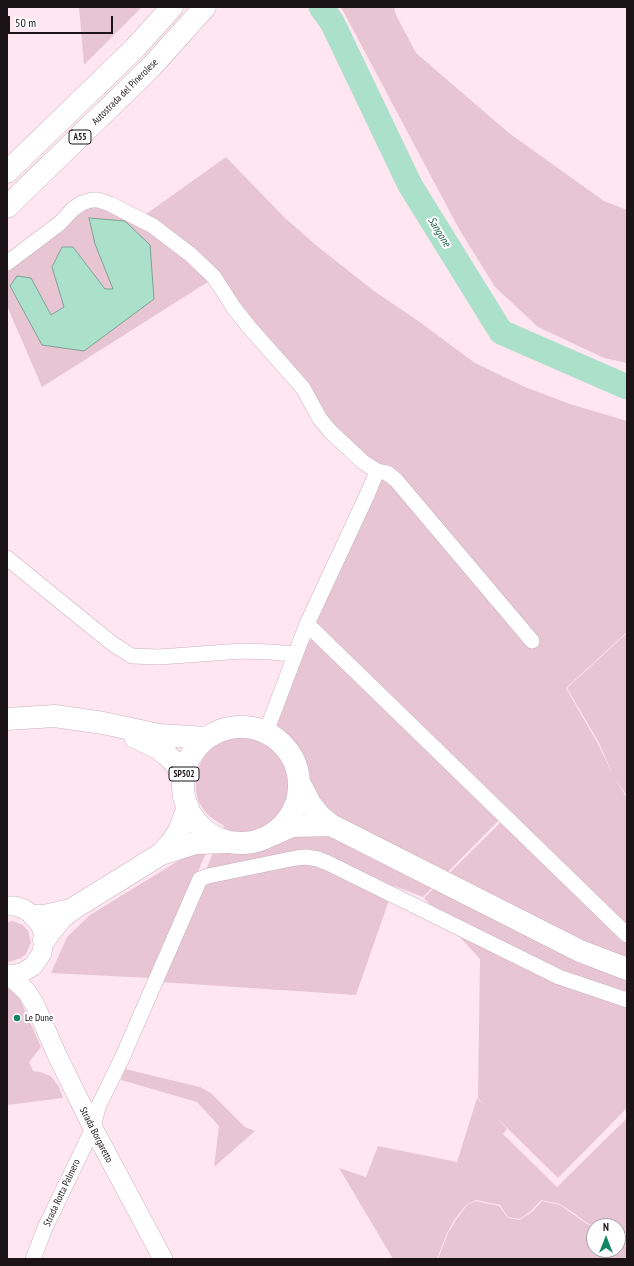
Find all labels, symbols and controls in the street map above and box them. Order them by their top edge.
scale bar [10,8,115,34]
text: 50 m [15,15,36,30]
street label: Autostrada del Pinerolese [89,56,161,128]
road number: A55 [69,130,91,144]
water label: Sangone [425,215,453,249]
road number: SP502 [169,767,199,781]
place label: Le Dune [25,1012,53,1024]
marker: Le Dune [12,1013,22,1023]
street label: Strada Borgaretto [77,1105,115,1165]
street label: Strada Rotta Palmero [41,1157,83,1229]
north arrow [586,1218,626,1258]
text: N [603,1220,609,1234]

